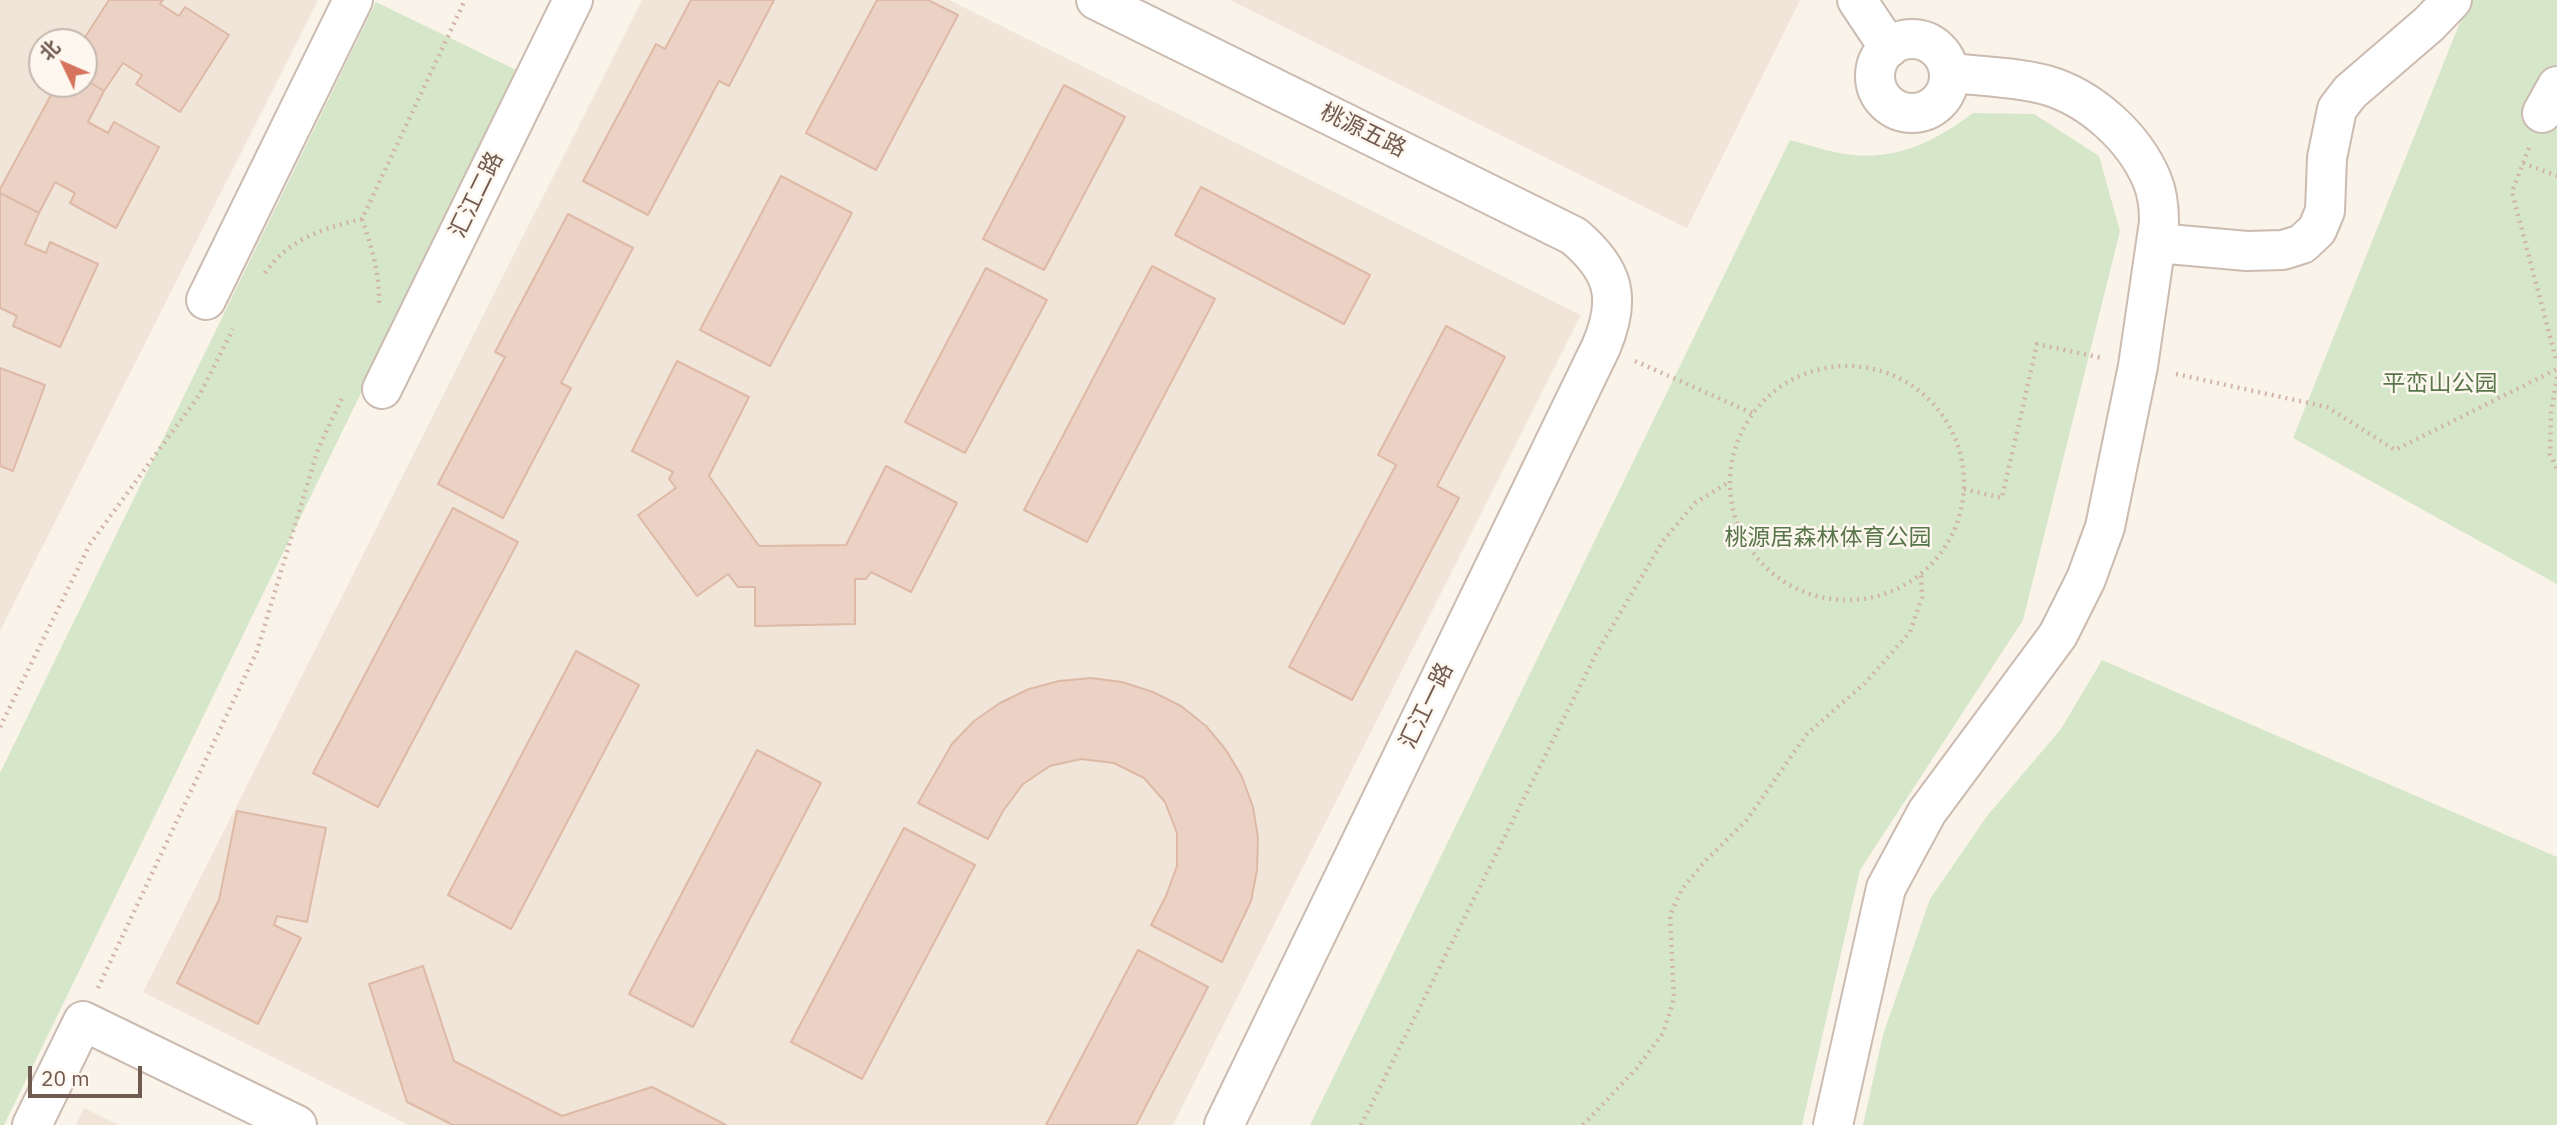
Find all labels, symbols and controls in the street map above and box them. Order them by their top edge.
north arrow [28,28,98,98]
text: 北 [34,35,65,65]
street label: 桃源五路 [1316,98,1410,164]
street label: 汇江二路 [444,148,510,242]
park label: 平峦山公园 [2383,370,2497,398]
park label: 桃源居森林体育公园 [1725,524,1931,552]
street label: 汇江一路 [1394,659,1460,753]
scale bar [32,1052,145,1096]
text: 20 m [41,1064,90,1092]

